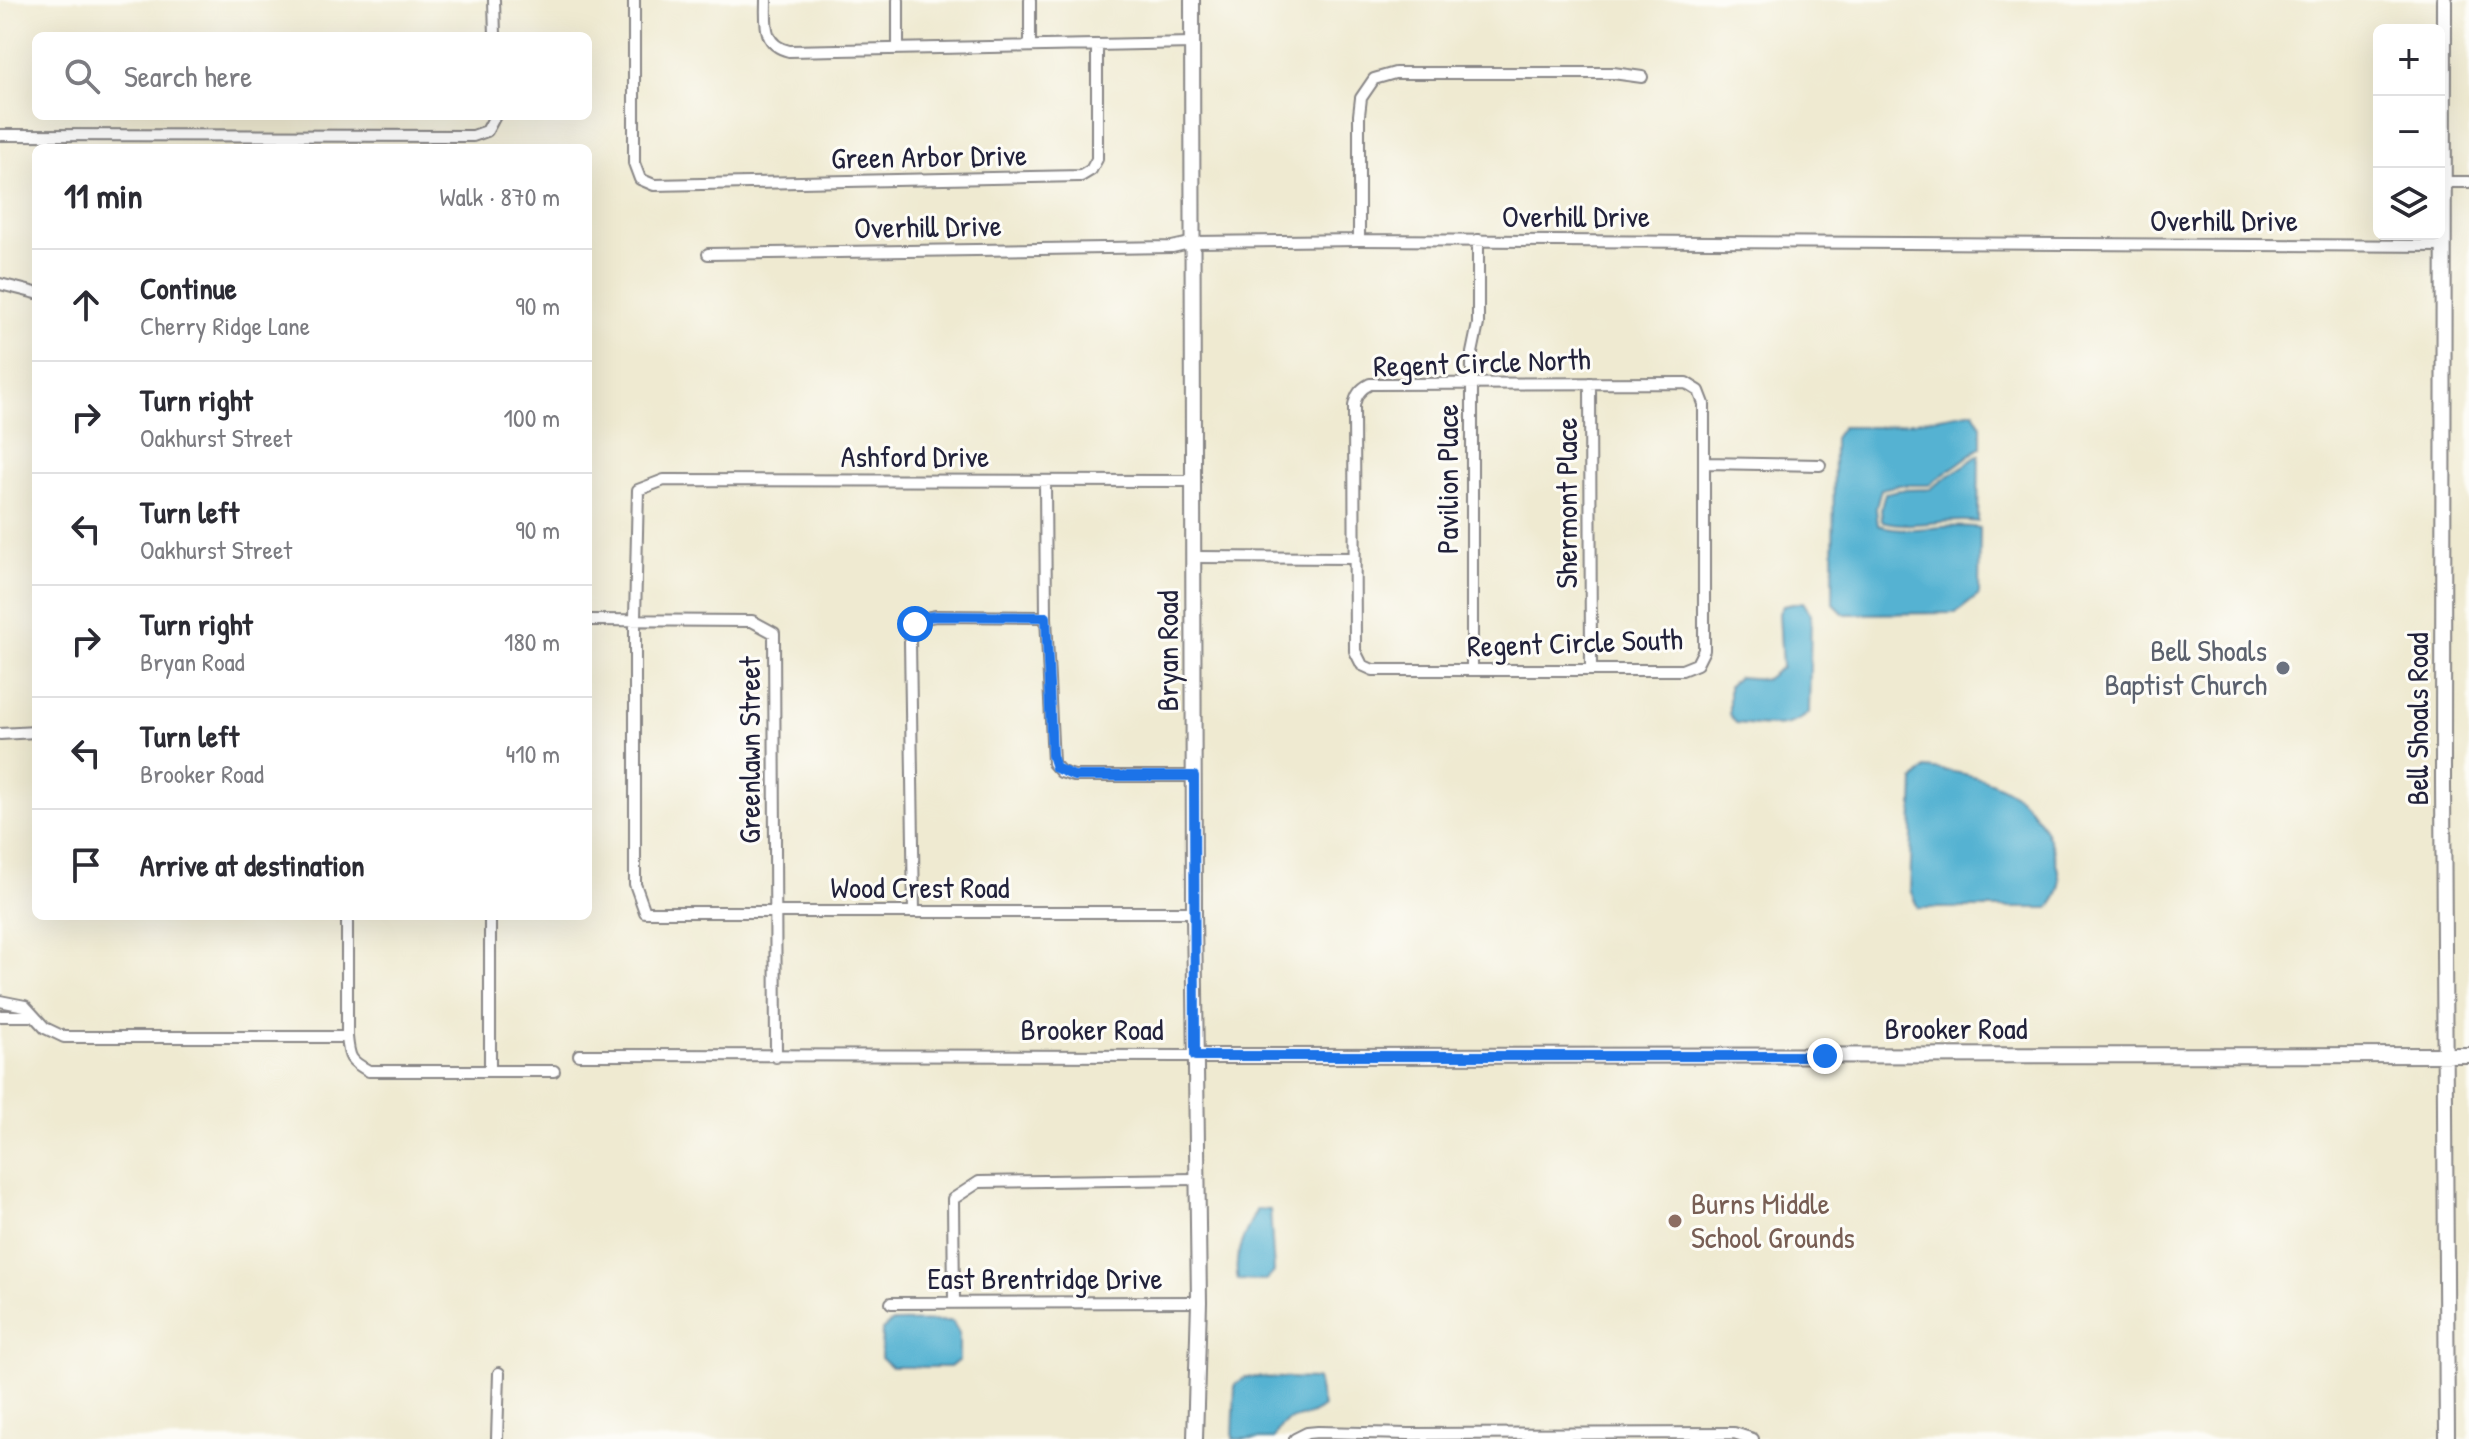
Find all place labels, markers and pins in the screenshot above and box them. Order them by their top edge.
place label: Bell Shoals Baptist Church [2105,630,2267,704]
marker: Bell Shoals Baptist Church [2274,659,2292,677]
place label: Burns Middle School Grounds [1691,1183,1855,1257]
marker: Burns Middle School Grounds [1666,1212,1684,1230]

